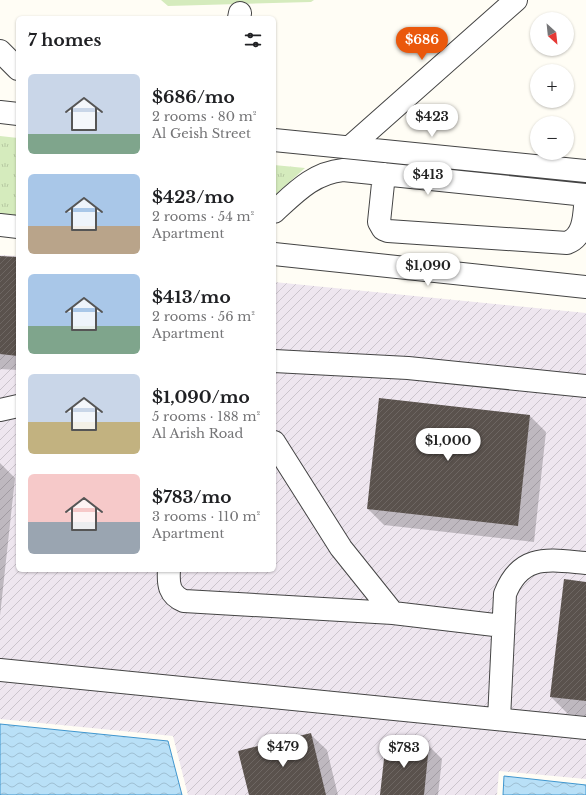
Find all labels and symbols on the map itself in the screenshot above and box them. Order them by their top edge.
north arrow [530,12,574,56]
pin: $686 [398,27,446,61]
pin: $423 [408,104,456,138]
pin: $413 [404,162,452,196]
pin: $1,090 [395,253,461,287]
pin: $1,000 [415,428,481,462]
pin: $479 [259,734,307,768]
pin: $783 [380,735,428,769]

